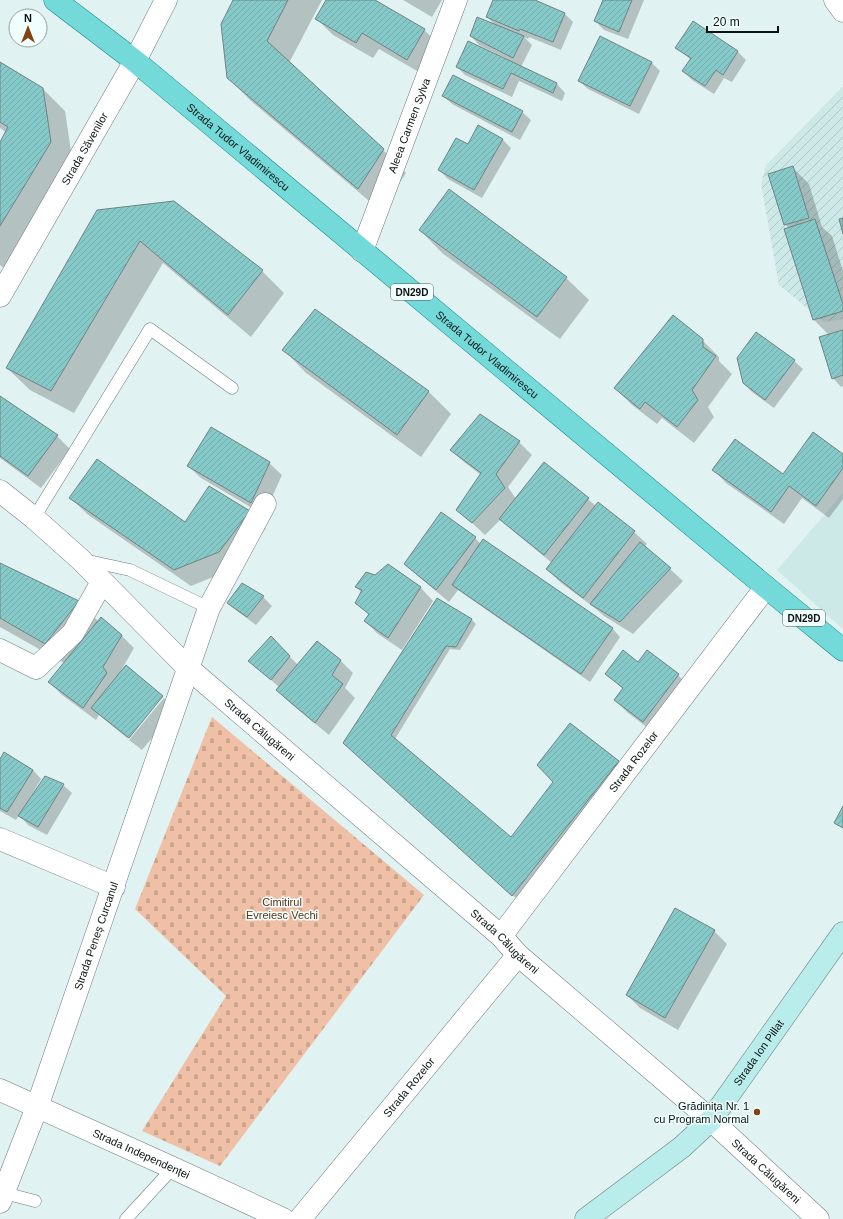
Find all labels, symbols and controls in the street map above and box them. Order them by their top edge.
north arrow [8,8,48,48]
scale bar [707,8,778,34]
text: N [24,12,32,24]
text: 20 m [713,15,740,29]
street label: Aleea Carmen Sylva [386,76,433,175]
street label: Strada Tudor Vladimirescu [185,101,292,193]
street label: Strada Săvenilor [59,110,110,187]
road number: DN29D [391,284,433,300]
street label: Strada Tudor Vladimirescu [433,308,541,401]
road number: DN29D [783,610,825,626]
street label: Strada Călugăreni [222,696,297,763]
street label: Strada Rozelor [606,728,661,794]
street label: Strada Peneș Curcanul [72,880,120,992]
park label: Cimitirul Evreiesc Vechi [246,896,318,921]
street label: Strada Călugăreni [468,907,541,976]
street label: Strada Ion Pillat [731,1017,786,1088]
street label: Strada Rozelor [381,1055,437,1119]
place label: Grădinița Nr. 1 cu Program Normal [654,1100,749,1125]
marker: Grădinița Nr. 1 cu Program Normal [752,1107,762,1117]
street label: Strada Independenței [91,1127,192,1181]
street label: Strada Călugăreni [729,1136,803,1206]

